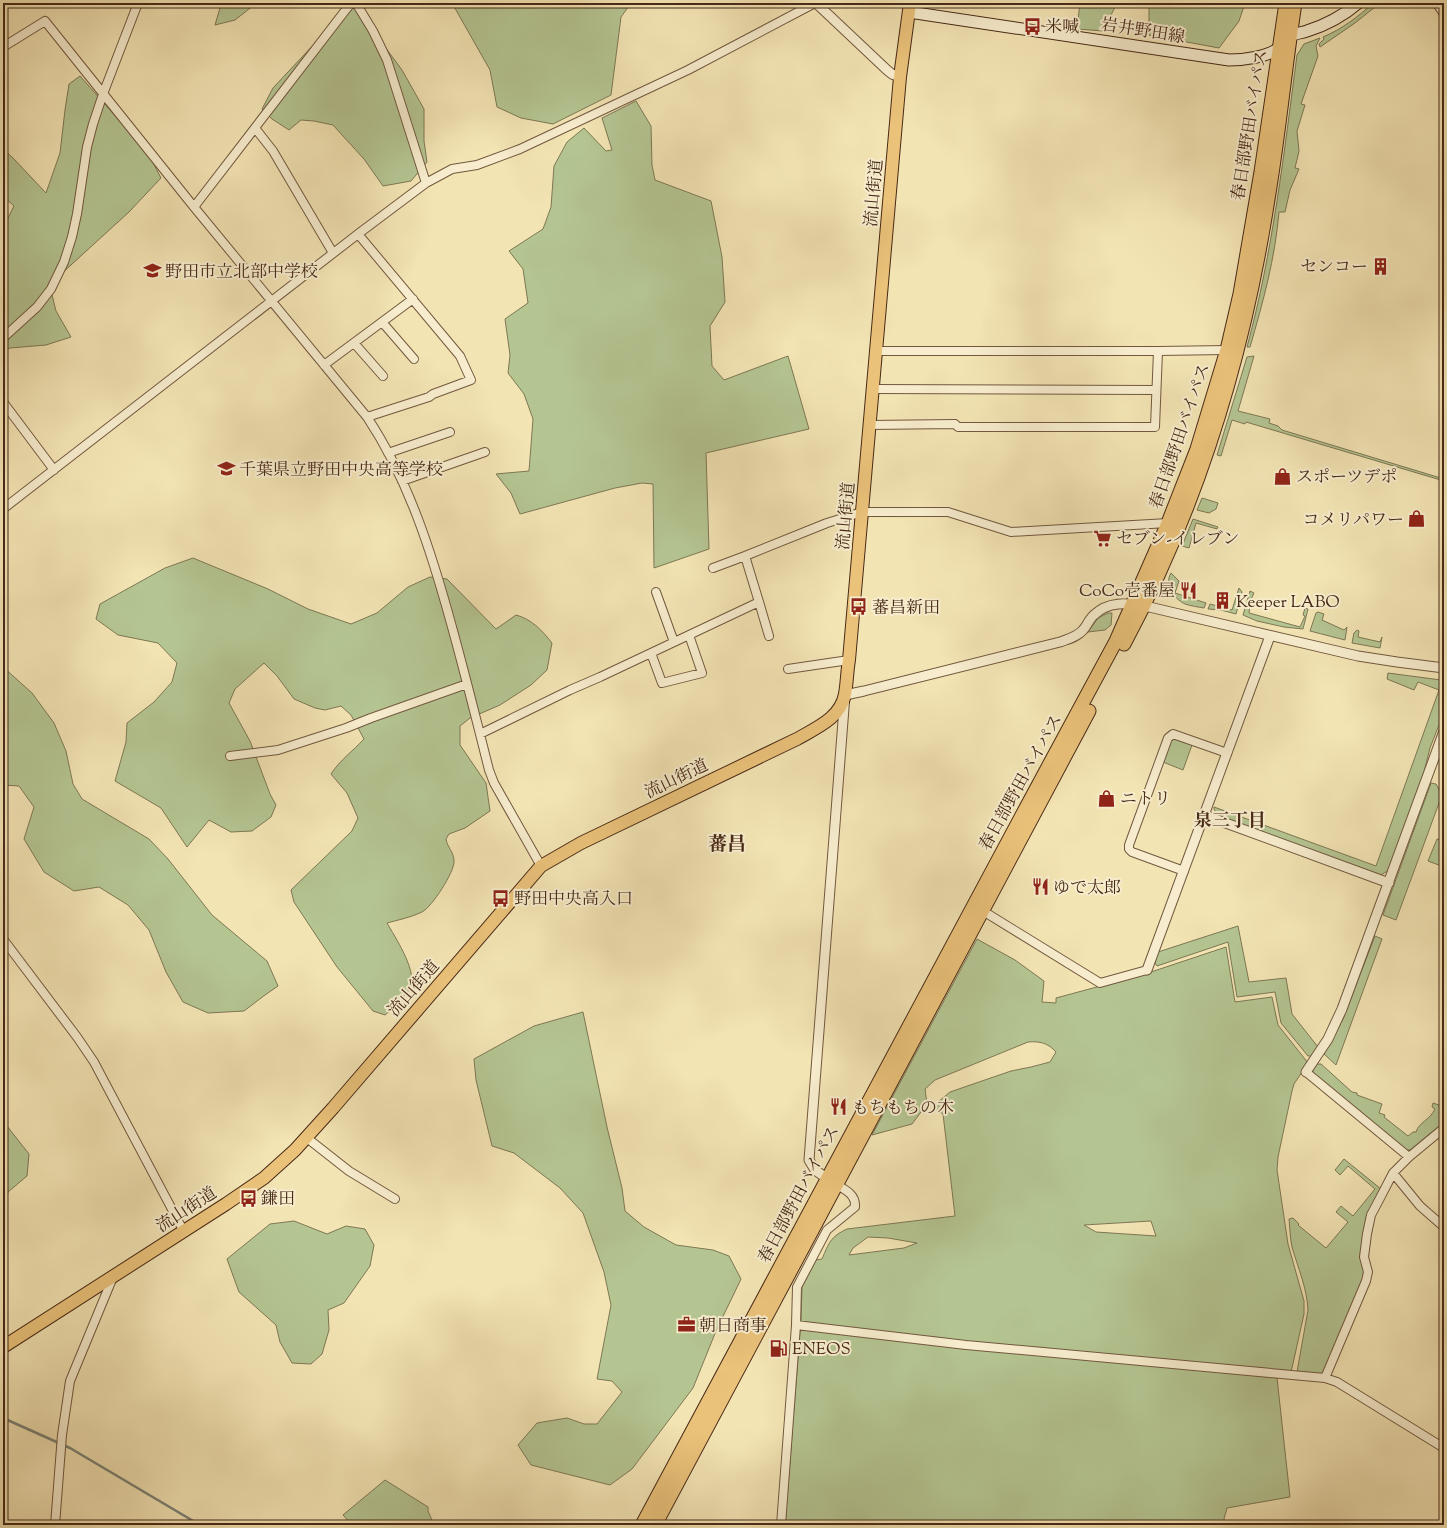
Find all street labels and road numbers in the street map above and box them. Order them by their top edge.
street label: 岩井野田線 [1099,13,1187,50]
street label: 春日部野田バイパス [1227,48,1275,203]
street label: 流山街道 [860,158,890,228]
street label: 春日部野田バイパス [1145,361,1217,513]
street label: 流山街道 [832,481,862,551]
street label: 春日部野田バイパス [974,710,1069,856]
street label: 流山街道 [641,754,713,805]
street label: 流山街道 [383,956,446,1023]
street label: 春日部野田バイパス [753,1122,846,1268]
street label: 流山街道 [152,1182,222,1239]

